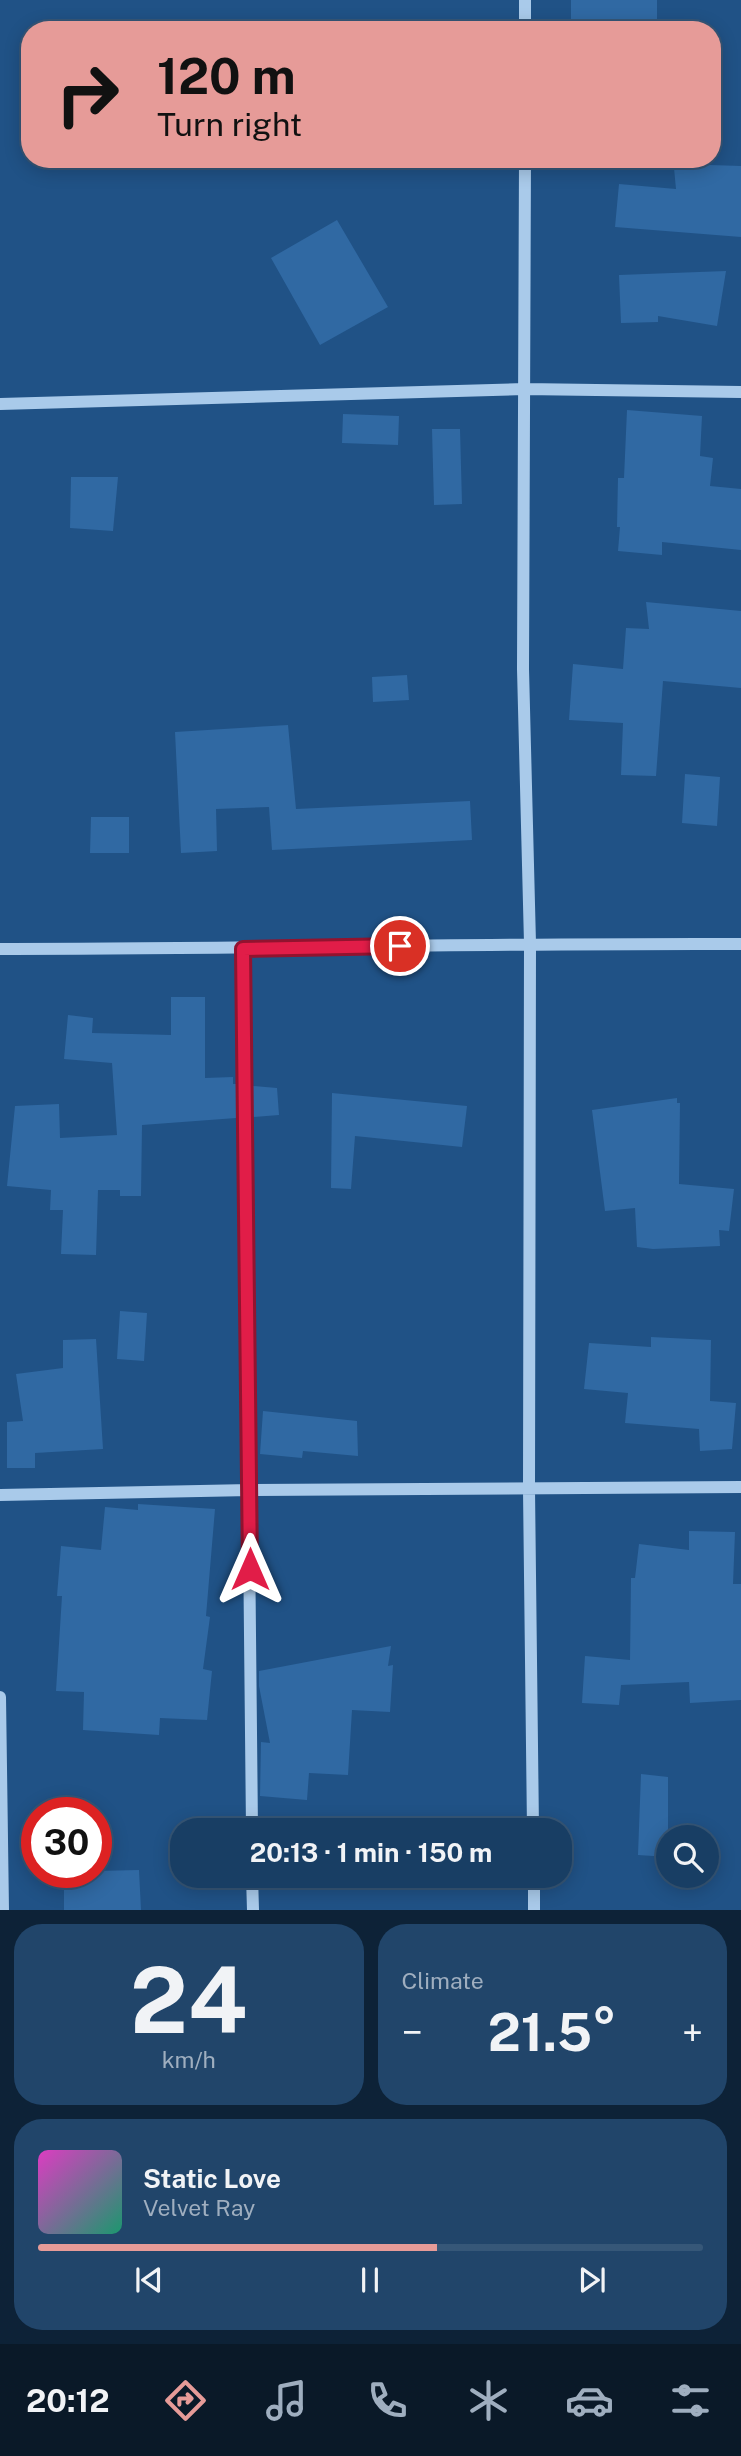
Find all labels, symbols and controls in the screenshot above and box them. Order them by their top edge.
text: 120 m [157,47,296,105]
icon: right [42,49,133,140]
text: Turn right [157,106,302,143]
pin [370,916,430,976]
icon: arrive [381,927,419,965]
position arrow [213,1532,287,1606]
speed limit sign: 30 [21,1797,112,1888]
map controls [656,1825,719,1888]
button: search [656,1825,719,1888]
text: 20:13 · 1 min · 150 m [250,1837,492,1868]
text: 24 [130,1947,247,2053]
text: Climate [402,1967,484,1994]
text: 21.5° [488,2002,617,2063]
text: − [402,2010,423,2055]
text: + [682,2010,703,2055]
text: km/h [162,2046,216,2073]
text: Static Love [143,2163,281,2194]
text: Velvet Ray [143,2194,255,2221]
icon: previous [130,2261,168,2299]
icon: pause [351,2261,389,2299]
icon: next [573,2261,611,2299]
icon: directions [161,2376,210,2425]
icon: music [262,2376,311,2425]
icon: phone [363,2376,412,2425]
icon: climate [464,2376,513,2425]
icon: car [565,2376,614,2425]
icon: filters [666,2376,715,2425]
text: 20:12 [26,2382,110,2419]

